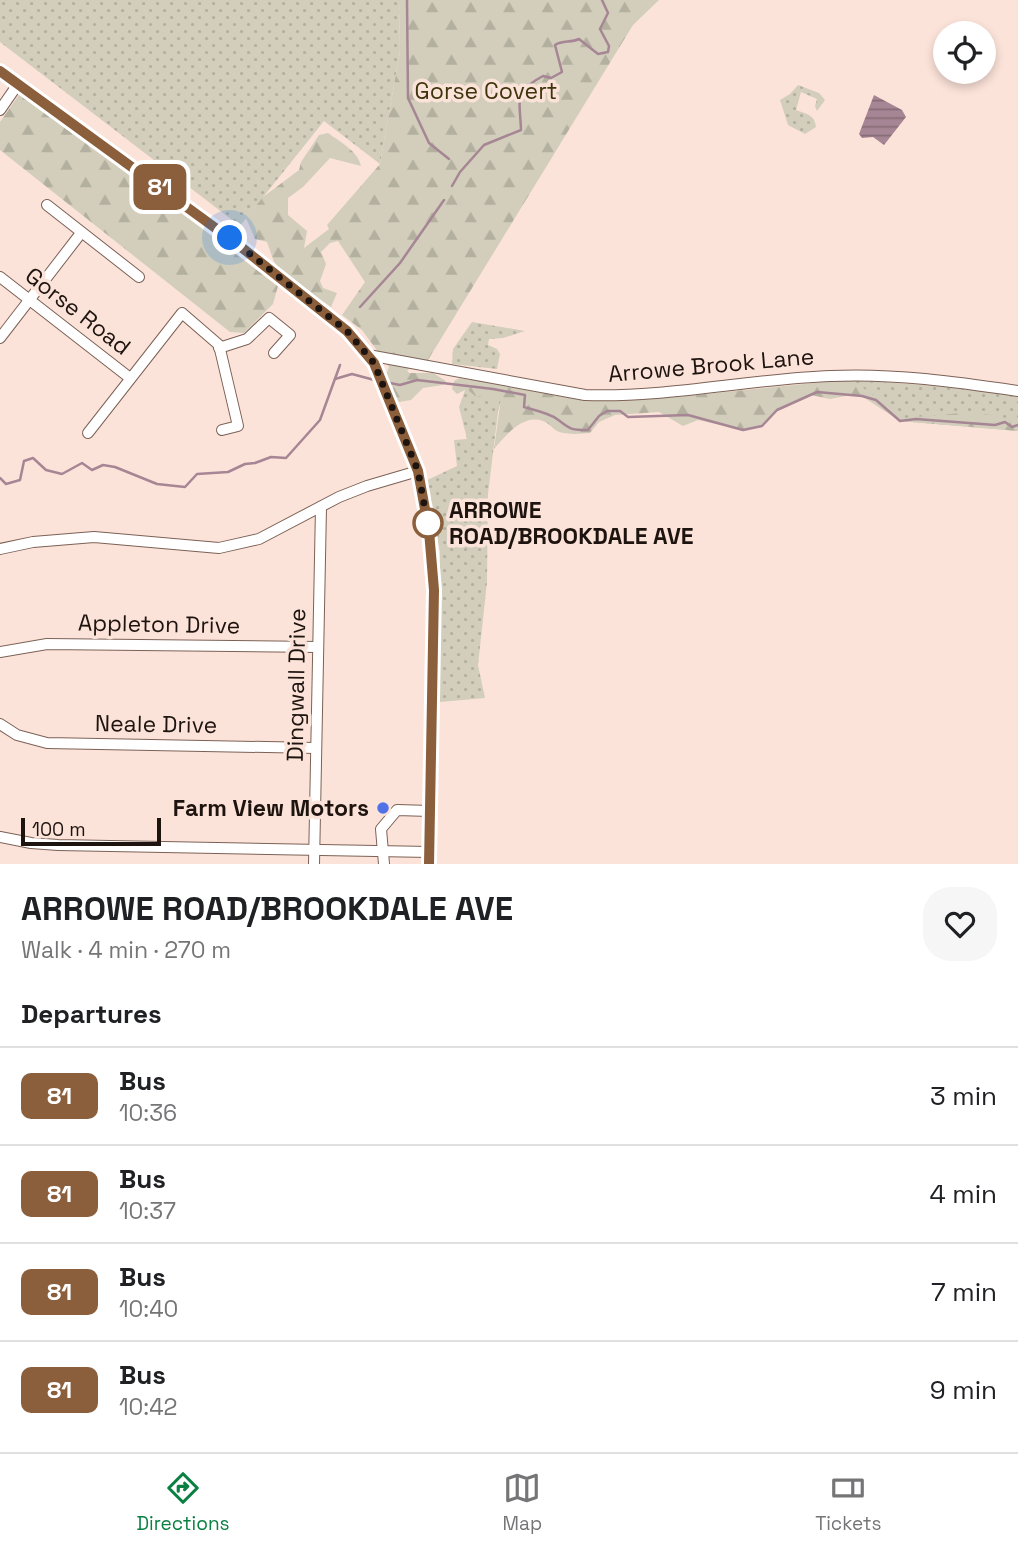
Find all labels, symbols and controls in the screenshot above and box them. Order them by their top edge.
map controls [933,21,996,84]
button: locate [933,21,996,84]
park label: Gorse Covert [415,76,557,106]
line badge: 81 [128,164,192,210]
text: 81 [147,171,173,202]
your location [212,220,247,255]
street label: Gorse Road [19,260,137,362]
street label: Arrowe Brook Lane [607,341,815,389]
place label: ARROWE ROAD/BROOKDALE AVE [449,495,694,551]
marker: ARROWE ROAD/BROOKDALE AVE [413,508,443,538]
street label: Appleton Drive [78,608,240,640]
street label: Dingwall Drive [280,608,312,762]
street label: Neale Drive [95,708,217,740]
place label: Farm View Motors [173,793,369,823]
marker: Farm View Motors [375,800,391,816]
scale bar [21,815,161,847]
text: 100 m [32,817,86,842]
button: heart [923,887,997,961]
text: ARROWE ROAD/BROOKDALE AVE [21,888,513,930]
text: Walk · 4 min · 270 m [21,935,231,965]
text: Departures [21,997,162,1031]
text: Bus [119,1064,166,1098]
text: 3 min [930,1079,997,1113]
text: 81 [47,1080,72,1111]
text: 10:36 [119,1098,177,1128]
text: Bus [119,1162,166,1196]
text: 4 min [929,1177,997,1211]
text: 81 [47,1178,72,1209]
text: 10:37 [119,1196,176,1226]
text: Bus [119,1260,166,1294]
text: 7 min [931,1275,997,1309]
text: 81 [47,1276,72,1307]
text: 10:40 [119,1294,178,1324]
text: Bus [119,1358,166,1392]
text: 9 min [930,1373,997,1407]
text: 81 [47,1374,72,1405]
text: 10:42 [119,1392,177,1422]
tab: Directions [136,1469,230,1536]
tab: Map [503,1469,542,1536]
tab: Tickets [815,1469,882,1536]

